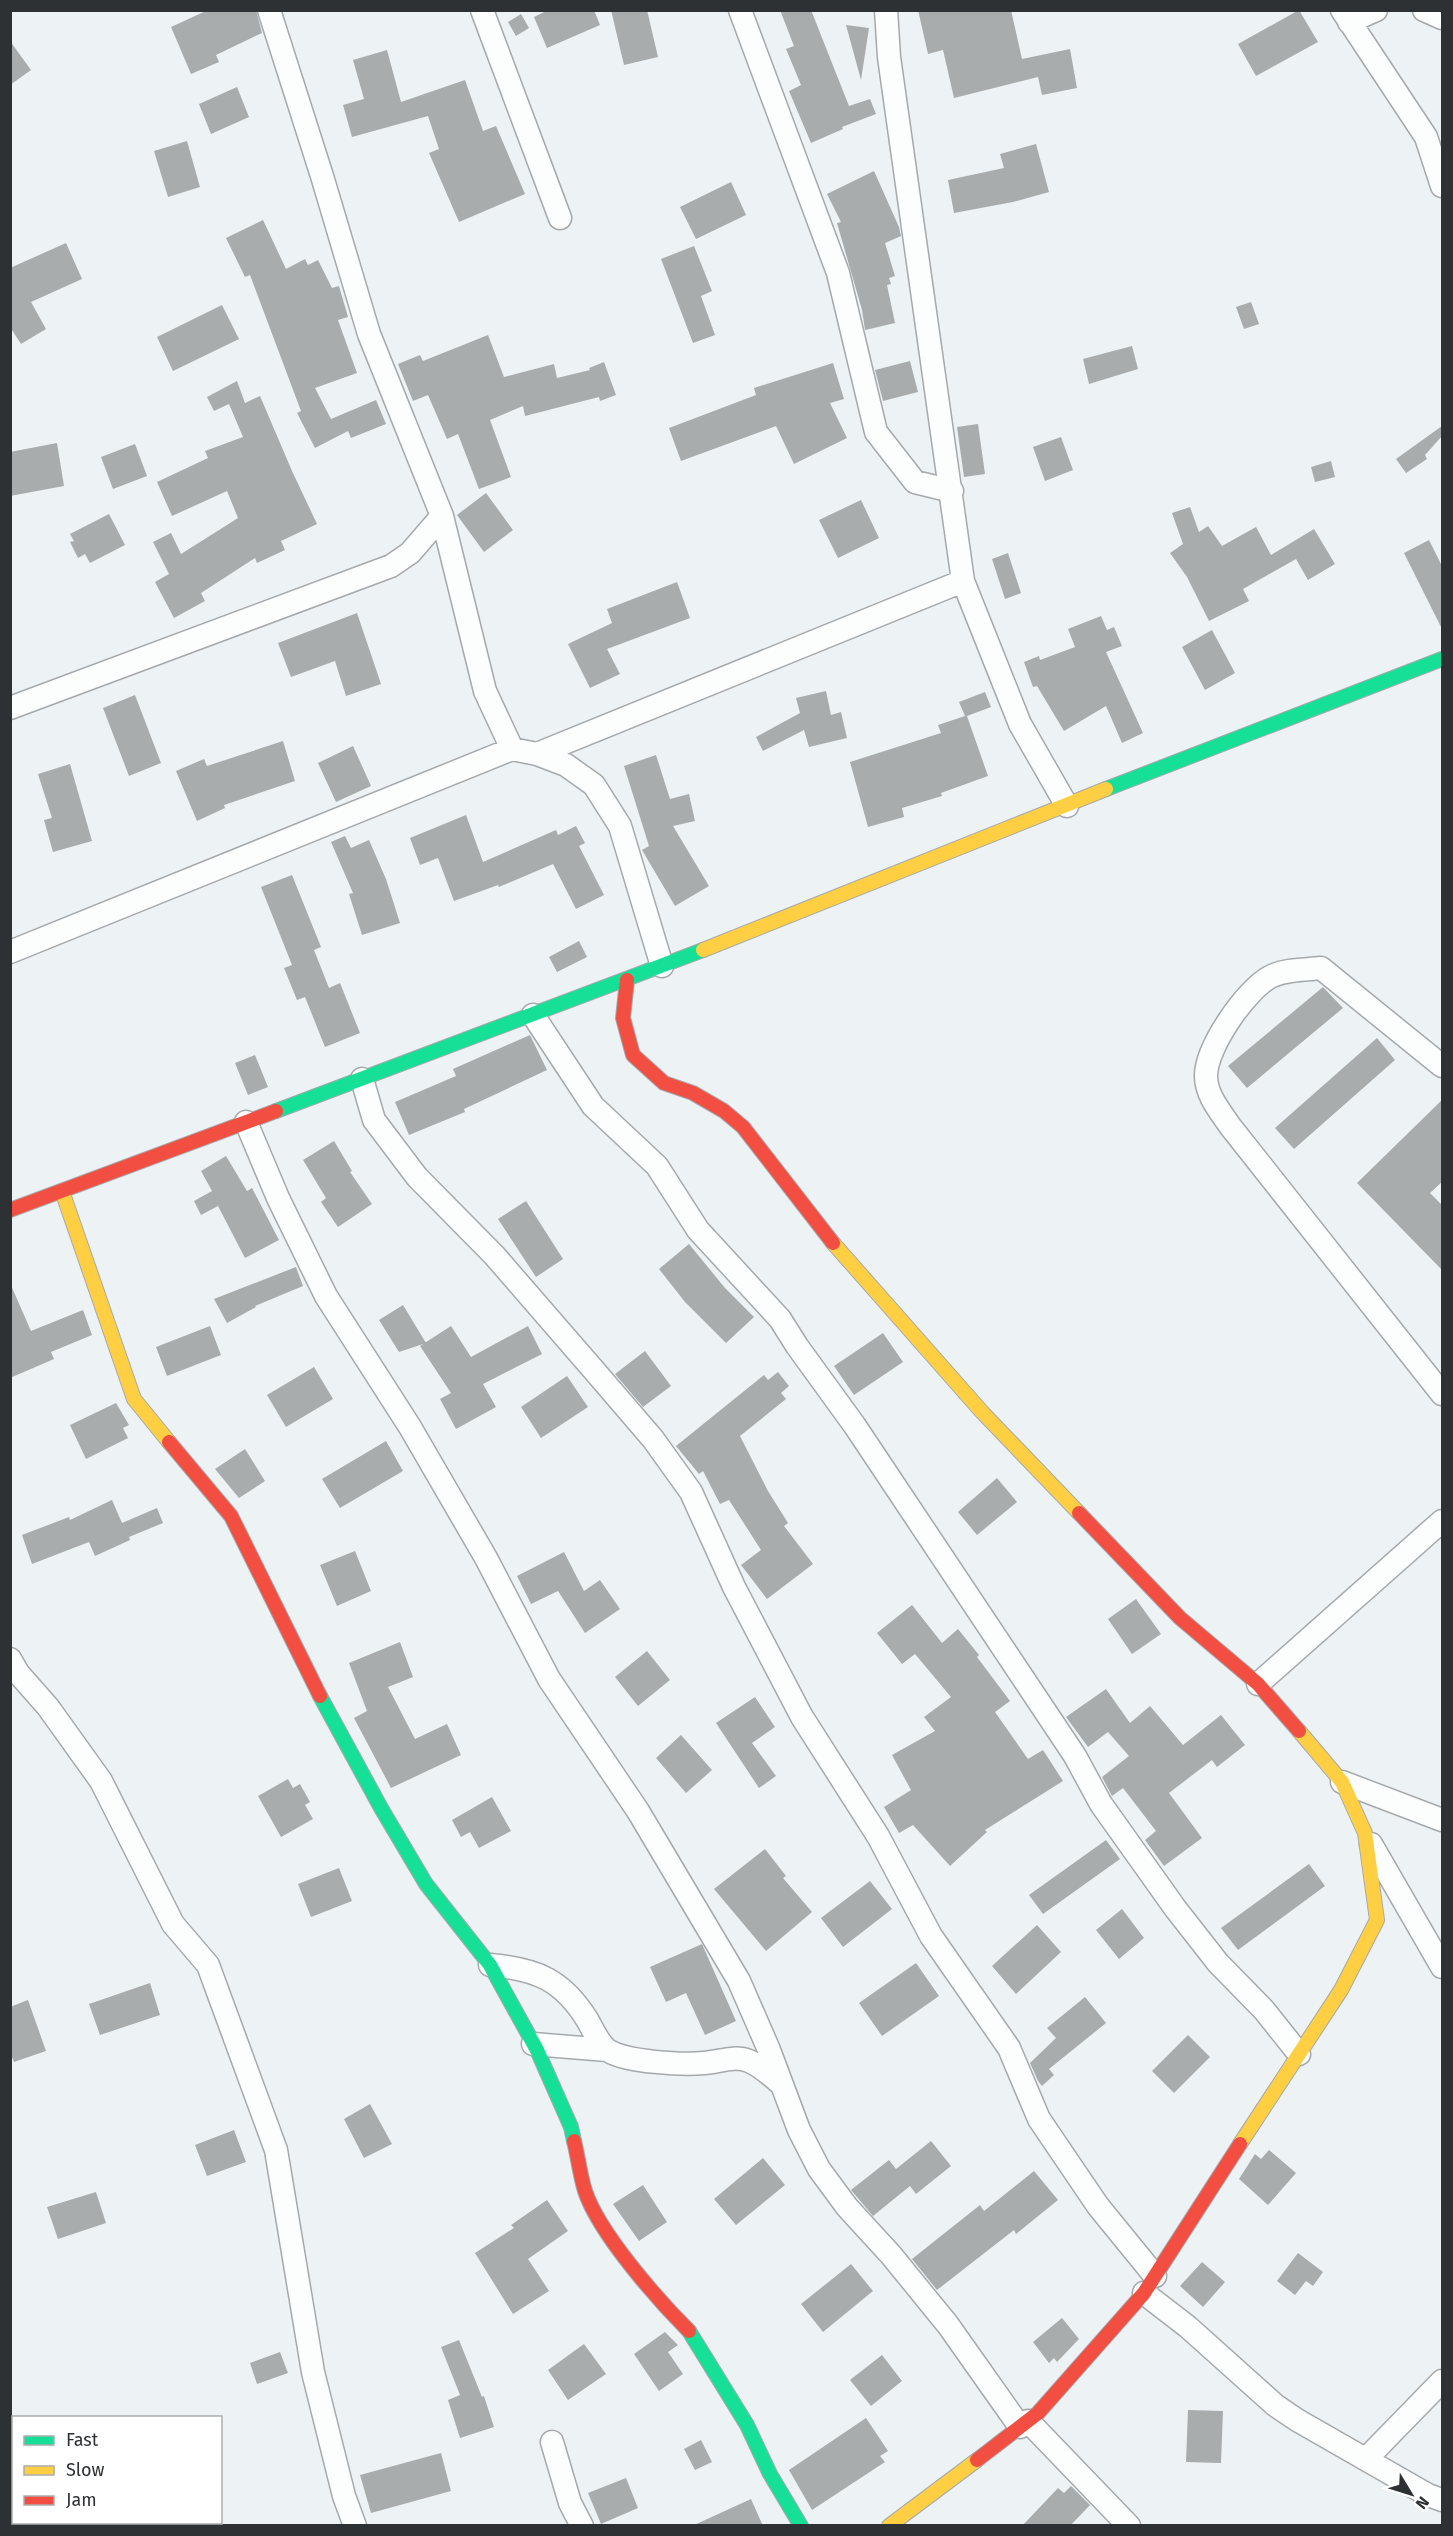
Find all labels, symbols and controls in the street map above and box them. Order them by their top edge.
legend [12,2416,222,2524]
text: Fast [66,2429,99,2451]
text: Slow [66,2459,105,2481]
north arrow [1381,2464,1441,2524]
text: Jam [66,2489,97,2511]
text: N [1412,2493,1433,2513]

